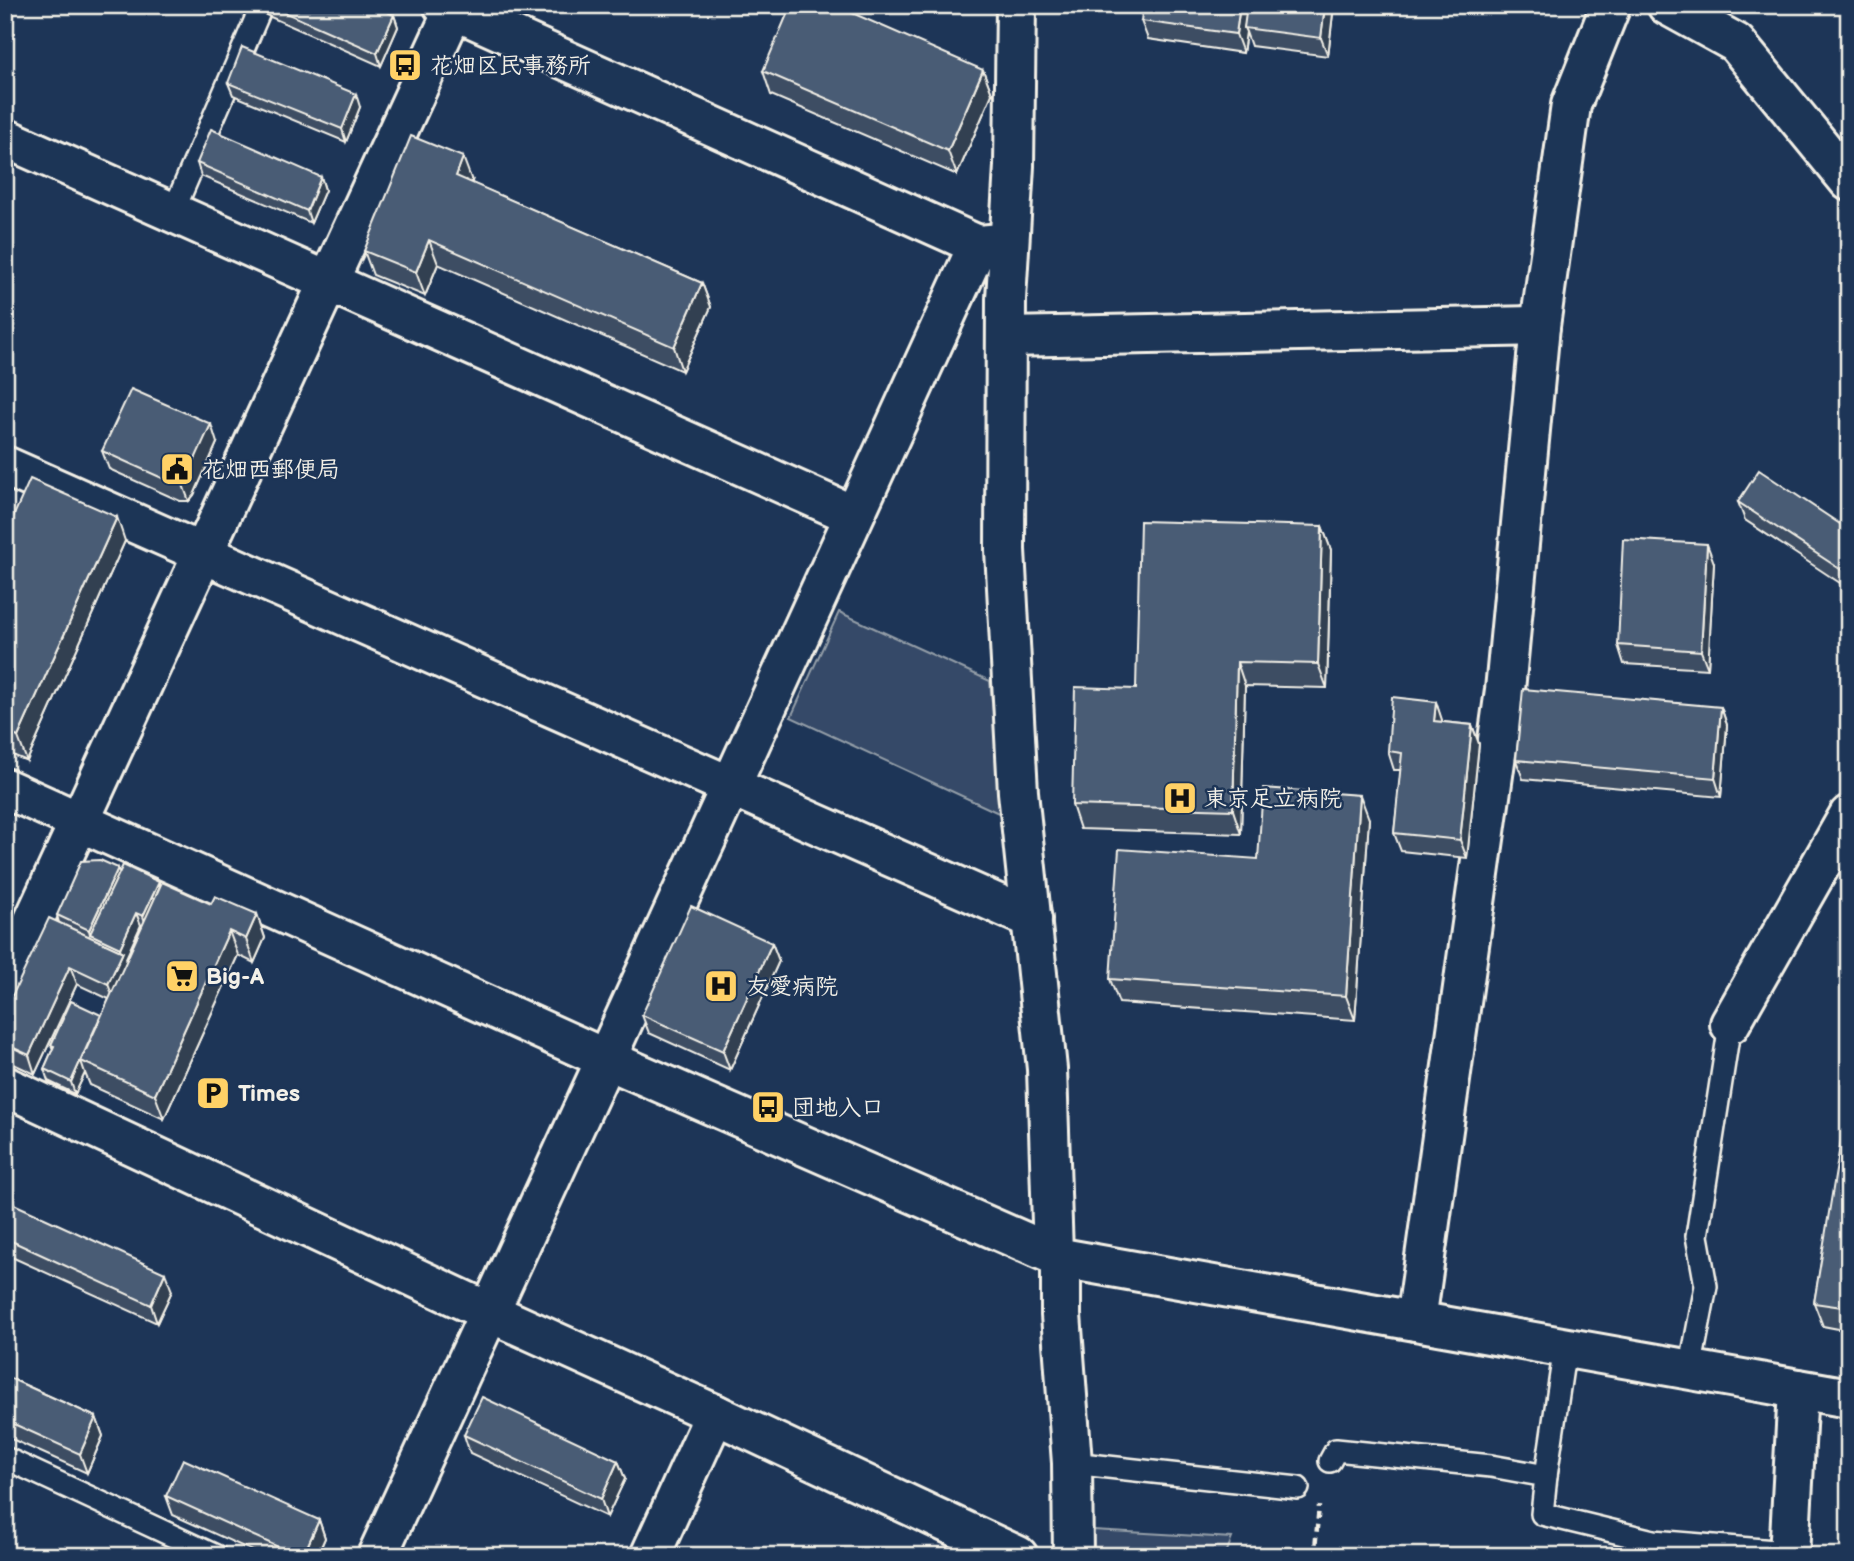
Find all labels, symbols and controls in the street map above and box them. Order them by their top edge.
bus stop icon: 花畑区民事務所 [386,46,424,84]
place label: 花畑区民事務所 [430,52,591,80]
public building icon: 花畑西郵便局 [158,450,196,488]
place label: 花畑西郵便局 [202,456,340,484]
hospital icon: 東京足立病院 [1161,779,1199,817]
place label: 東京足立病院 [1204,785,1342,813]
supermarket icon: Big-A [163,957,201,995]
place label: Big-A [206,963,265,991]
hospital icon: 友愛病院 [702,967,740,1005]
place label: 友愛病院 [746,973,838,1001]
parking icon: Times [194,1074,232,1112]
place label: Times [238,1080,300,1108]
bus stop icon: 団地入口 [749,1088,787,1126]
place label: 団地入口 [792,1094,884,1122]

